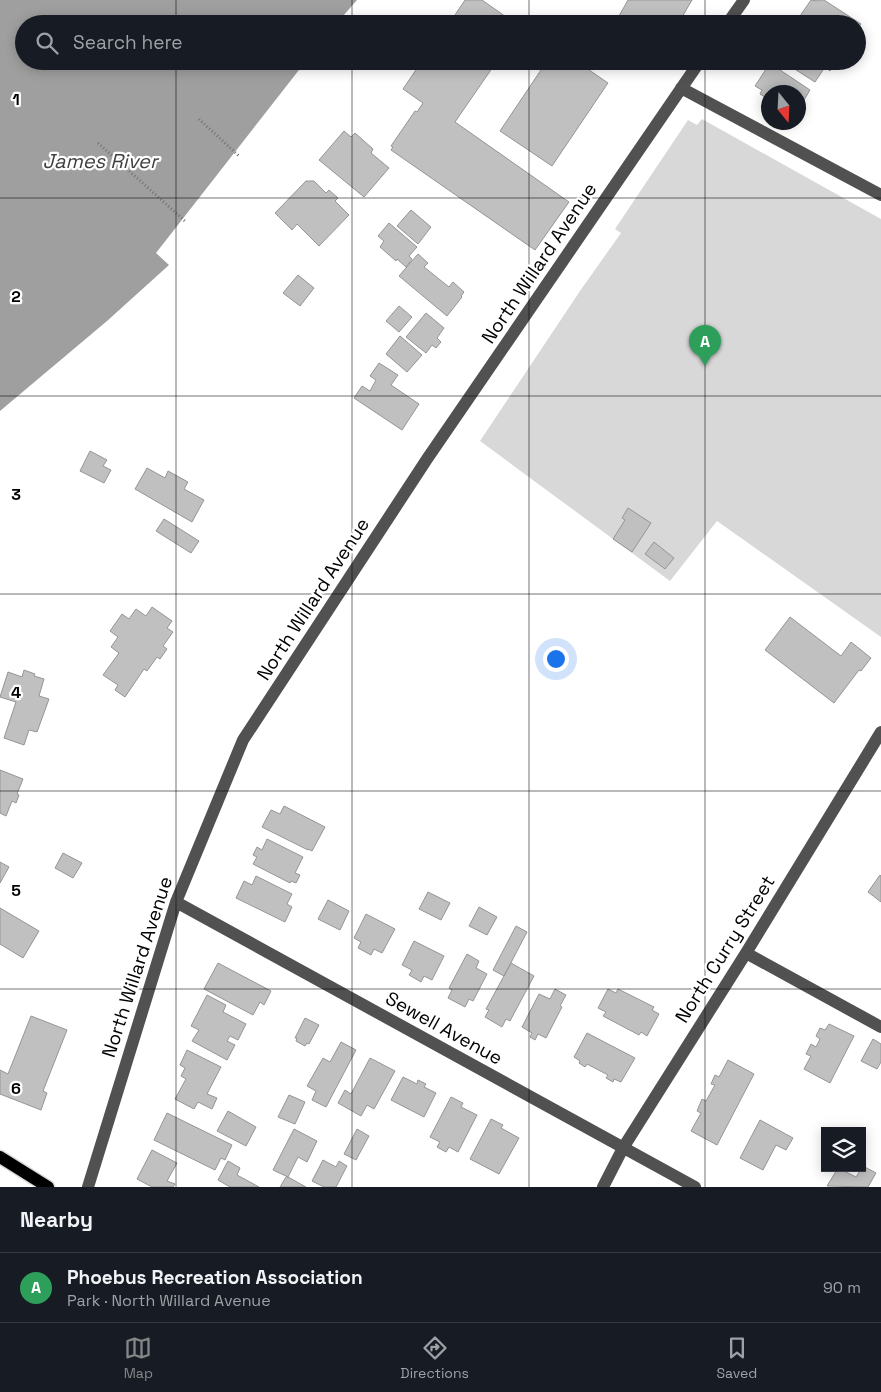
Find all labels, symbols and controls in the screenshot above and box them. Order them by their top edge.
search box [15,15,866,70]
icon: search [33,29,61,57]
text: Search here [73,30,183,55]
north arrow [761,85,806,130]
text: 1 [12,89,20,110]
water label: James River [43,148,160,174]
street label: North Willard Avenue [476,178,602,348]
text: 2 [11,286,21,307]
pin: A [689,325,721,366]
text: 3 [11,484,21,505]
street label: North Willard Avenue [251,513,375,685]
your location [543,646,569,672]
text: 4 [11,682,21,703]
street label: North Curry Street [669,870,781,1028]
street label: North Willard Avenue [96,873,178,1061]
text: 5 [11,880,21,901]
street label: Sewell Avenue [381,986,507,1070]
text: 6 [11,1078,21,1099]
map controls [821,1127,866,1172]
button: layers [821,1127,866,1172]
text: Nearby [20,1206,93,1233]
text: Phoebus Recreation Association [67,1265,363,1290]
text: A [31,1277,41,1298]
text: 90 m [823,1277,861,1298]
text: Park · North Willard Avenue [67,1290,271,1311]
tab: Map [124,1334,153,1382]
tab: Directions [400,1334,469,1382]
tab: Saved [716,1334,757,1382]

